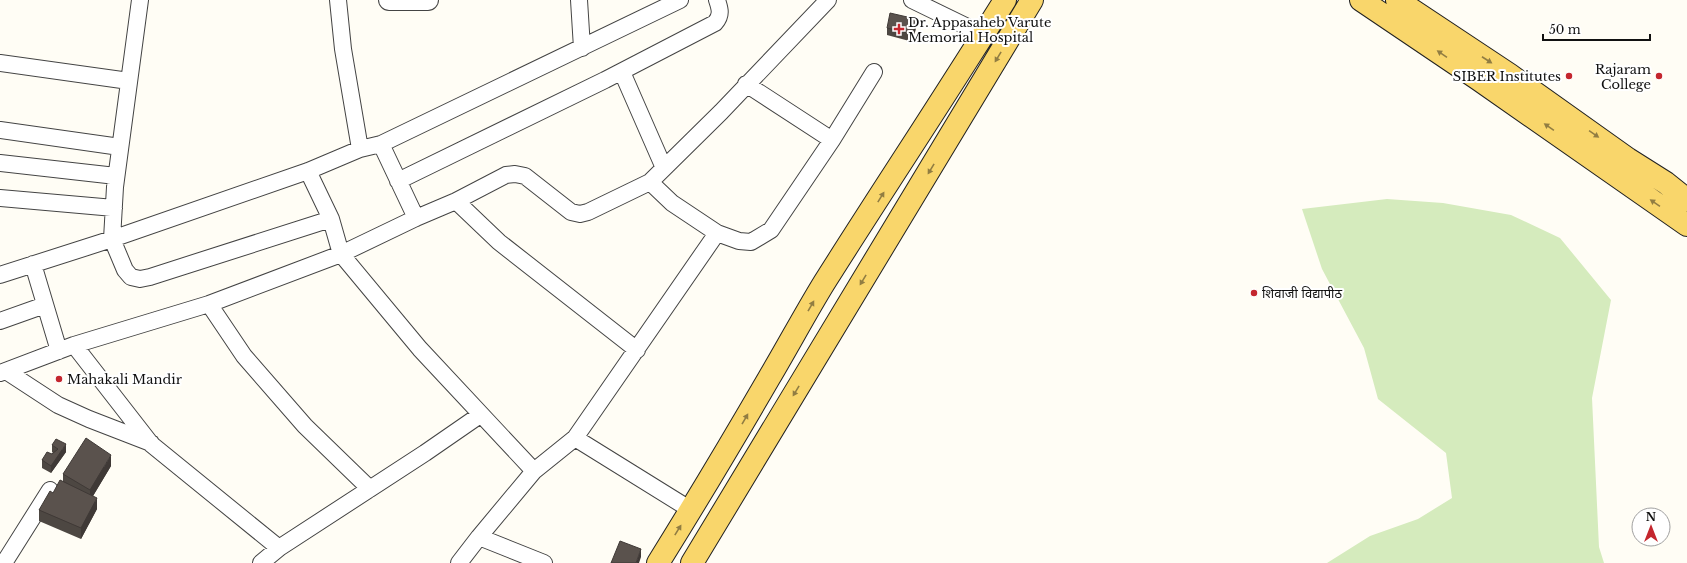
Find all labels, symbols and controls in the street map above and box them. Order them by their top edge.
place label: Dr. Appasaheb Varute Memorial Hospital [908,14,1051,46]
scale bar [1543,16,1650,42]
text: 50 m [1549,22,1581,37]
marker: Dr. Appasaheb Varute Memorial Hospital [893,23,905,35]
one-way arrow [1436,50,1447,58]
one-way arrow [994,51,1001,63]
one-way arrow [1482,56,1493,64]
place label: Rajaram College [1595,61,1651,93]
place label: SIBER Institutes [1453,68,1561,85]
marker: SIBER Institutes [1564,71,1574,81]
marker: Rajaram College [1654,71,1664,81]
one-way arrow [1544,123,1554,131]
one-way arrow [1589,130,1599,138]
one-way arrow [927,163,934,175]
one-way arrow [877,191,884,203]
one-way arrow [1650,199,1660,207]
one-way arrow [860,274,867,286]
place label: शिवाजी विद्यापीठ [1262,285,1342,302]
marker: शिवाजी विद्यापीठ [1249,288,1259,298]
one-way arrow [807,300,814,312]
place label: Mahakali Mandir [67,371,183,388]
marker: Mahakali Mandir [54,374,64,384]
one-way arrow [793,385,800,397]
one-way arrow [742,413,749,425]
north arrow [1631,507,1671,547]
text: N [1646,510,1657,524]
one-way arrow [675,524,682,536]

